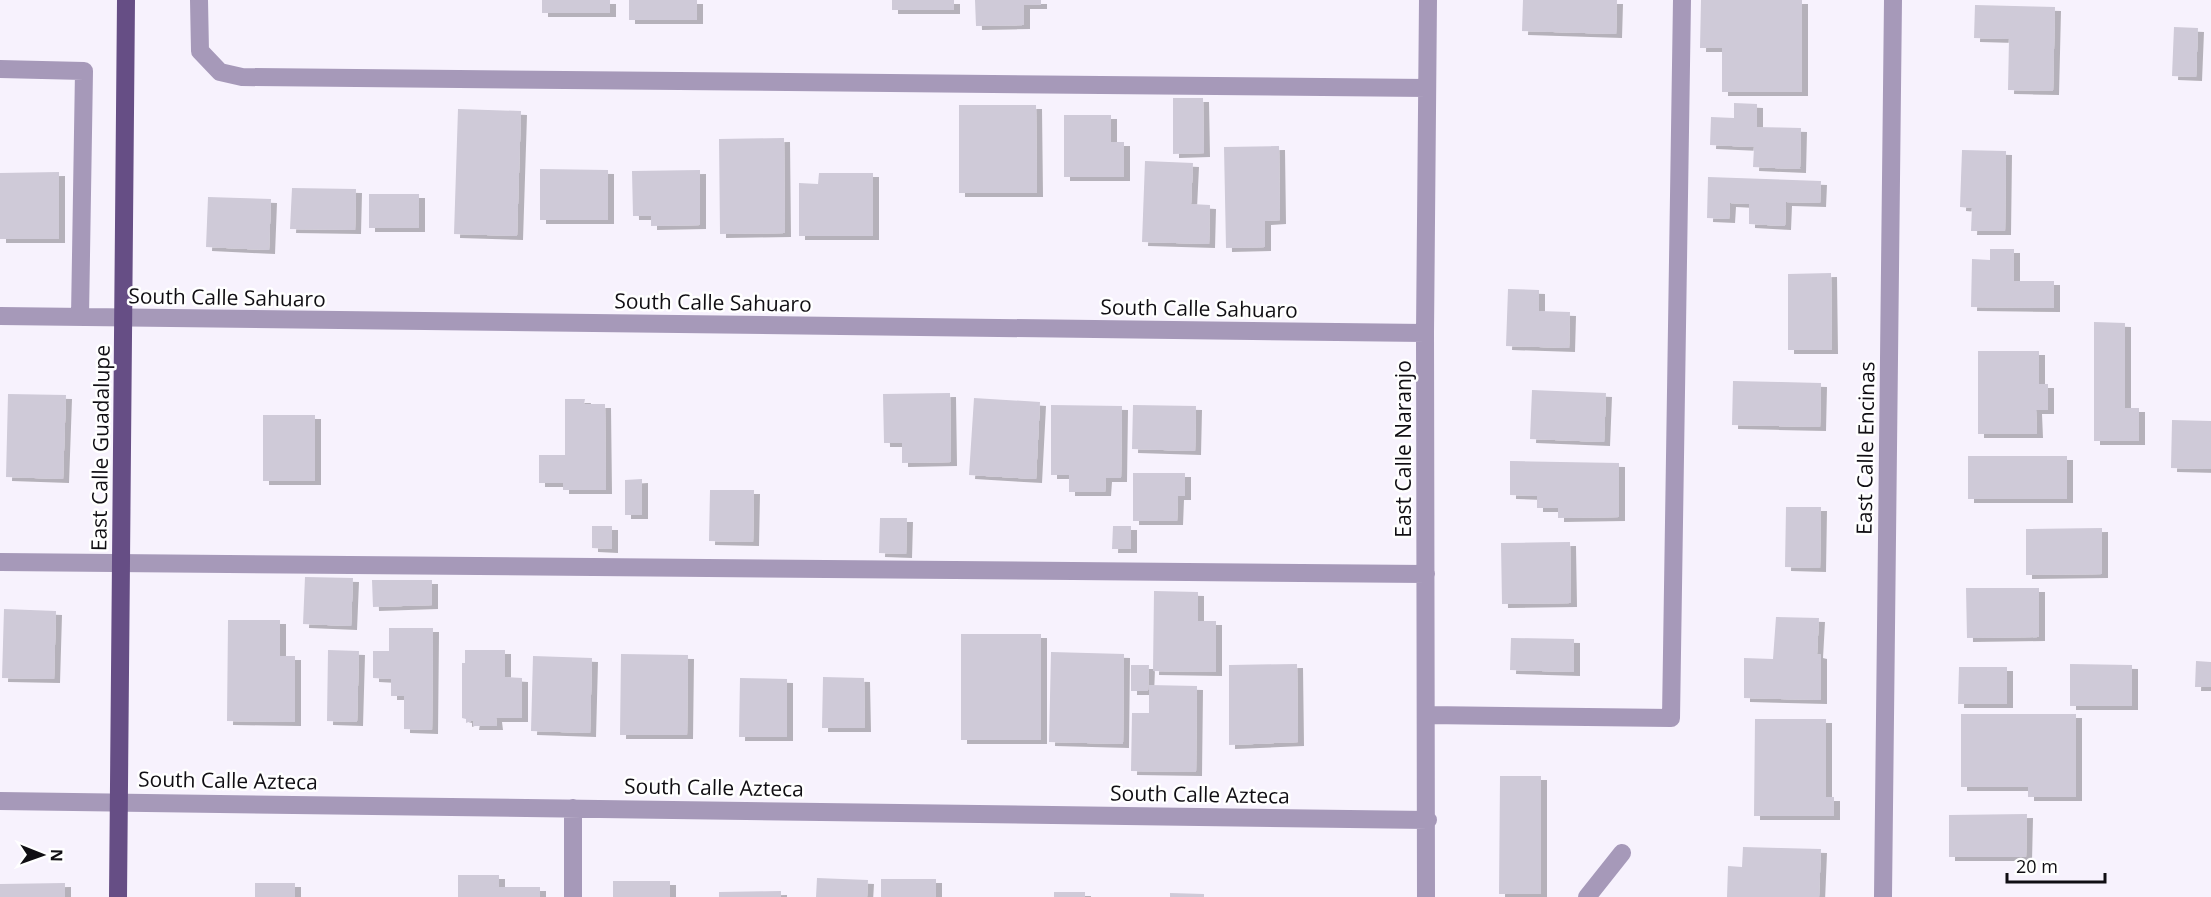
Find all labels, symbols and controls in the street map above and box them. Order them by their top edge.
street label: South Calle Sahuaro [128,281,326,313]
street label: South Calle Sahuaro [614,286,812,318]
street label: South Calle Sahuaro [1100,292,1298,324]
street label: East Calle Guadalupe [84,345,116,551]
street label: East Calle Naranjo [1389,360,1417,538]
street label: East Calle Encinas [1849,361,1881,535]
street label: South Calle Azteca [138,764,318,796]
street label: South Calle Azteca [624,771,804,803]
street label: South Calle Azteca [1110,778,1290,810]
north arrow [12,825,72,885]
scale bar [2007,846,2104,884]
text: N [46,849,68,862]
text: 20 m [2016,854,2058,878]

